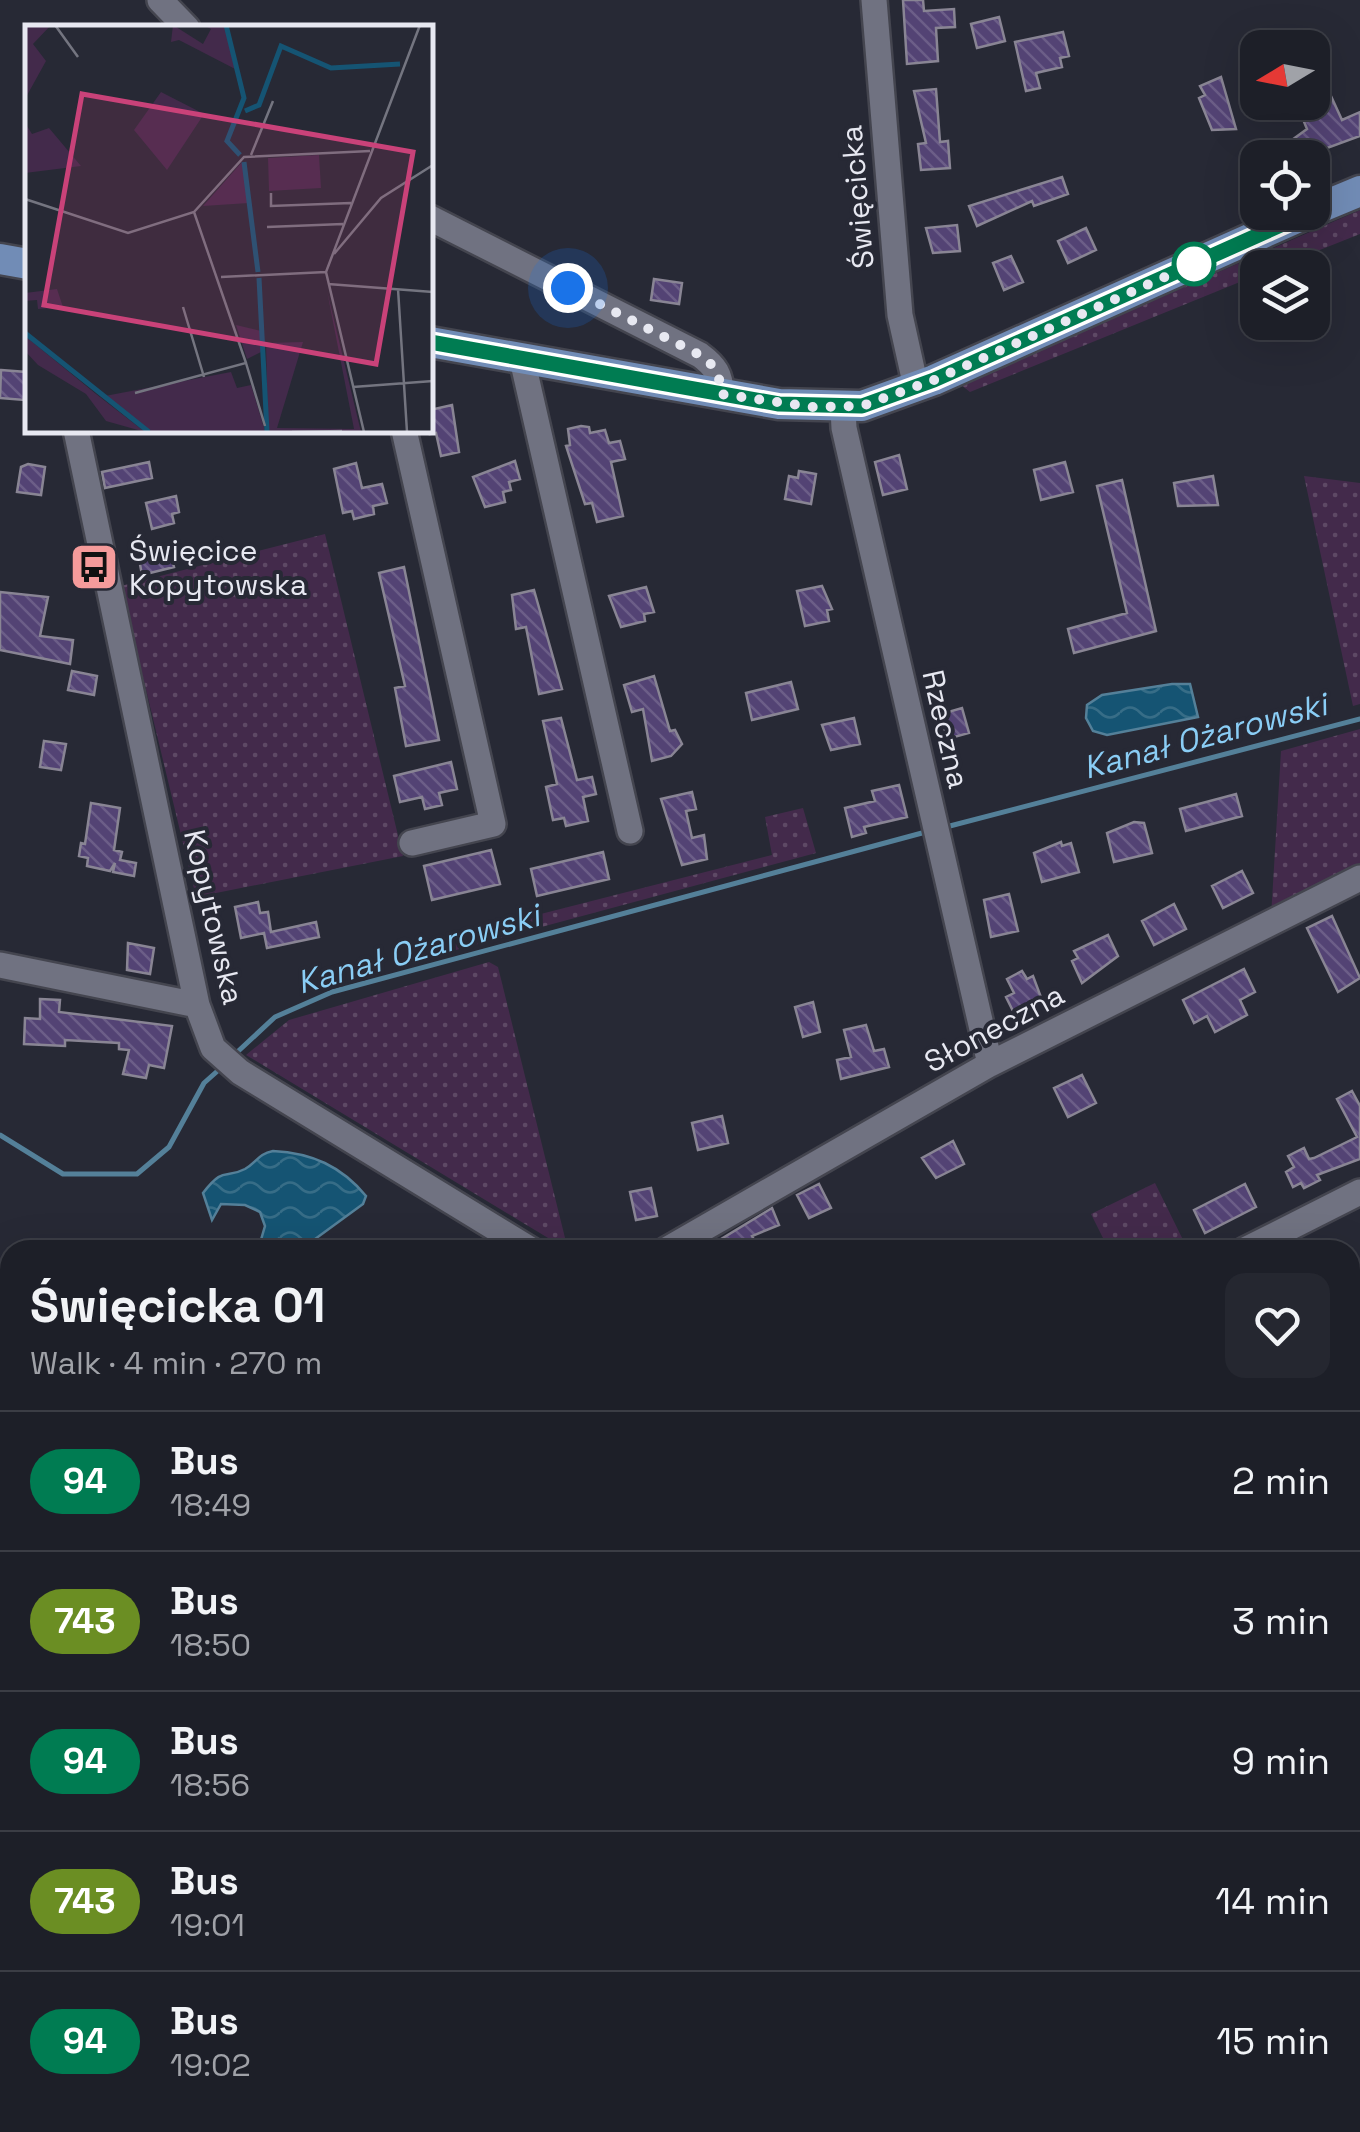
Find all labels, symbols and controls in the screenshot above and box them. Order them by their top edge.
inset map [25,25,432,432]
north arrow [1240,30,1330,120]
map controls [1240,30,1330,340]
street label: Święcicka [831,124,883,270]
button: locate [1240,140,1330,230]
unlabelled marker [1173,243,1215,285]
button: layers [1240,250,1330,340]
your location [543,263,593,313]
place label: Święcice Kopytowska [129,531,307,604]
bus stop icon: Święcice Kopytowska [68,541,120,593]
street label: Rzeczna [913,666,979,792]
water label: Kanał Ożarowski [1079,683,1335,788]
street label: Kopytowska [175,826,253,1008]
water label: Kanał Ożarowski [292,894,548,1003]
street label: Słoneczna [917,975,1071,1081]
button: heart [1225,1273,1330,1378]
text: Święcicka 01 [30,1275,326,1336]
text: Walk · 4 min · 270 m [30,1343,322,1383]
text: Bus [170,1437,239,1485]
text: 2 min [1232,1457,1330,1505]
text: 94 [63,1459,107,1503]
text: 18:49 [170,1485,251,1525]
text: Bus [170,1577,239,1625]
text: 3 min [1232,1597,1330,1645]
text: 743 [54,1599,116,1643]
text: 18:50 [170,1625,251,1665]
text: Bus [170,1717,239,1765]
text: 9 min [1232,1737,1330,1785]
text: 94 [63,1739,107,1783]
text: 18:56 [170,1765,250,1805]
text: Bus [170,1857,239,1905]
text: 14 min [1215,1877,1330,1925]
text: 743 [54,1879,116,1923]
text: 19:01 [170,1905,245,1945]
text: Bus [170,1997,239,2045]
text: 15 min [1216,2017,1330,2065]
text: 94 [63,2019,107,2063]
text: 19:02 [170,2045,251,2085]

